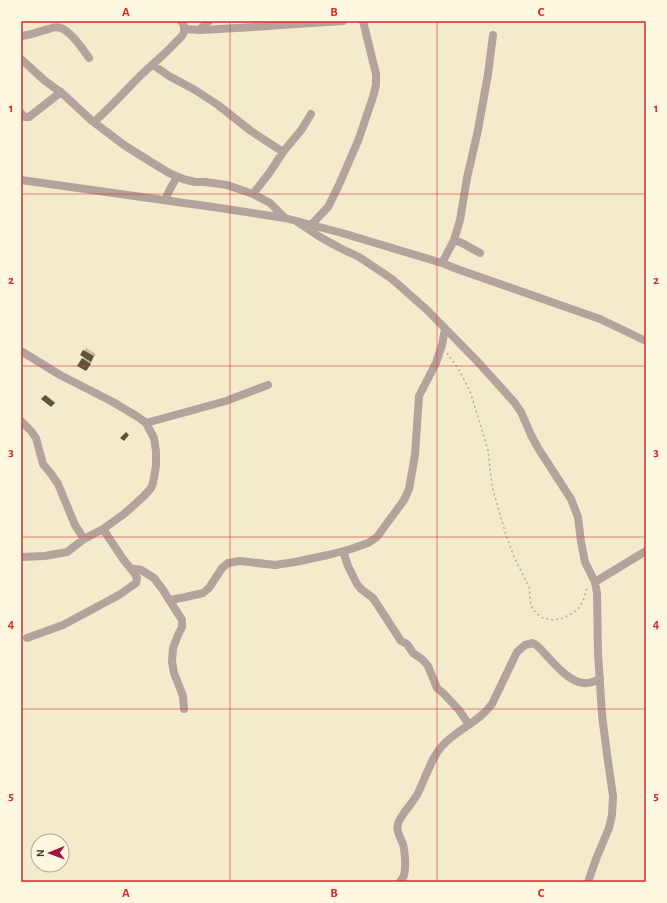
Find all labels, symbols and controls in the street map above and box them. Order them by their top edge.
text: A [122,6,130,19]
text: B [330,6,338,19]
text: C [538,6,545,19]
text: 1 [9,102,13,115]
text: 1 [654,102,658,115]
text: 2 [8,274,14,287]
text: 2 [653,274,659,287]
text: 3 [8,446,14,459]
text: 3 [653,446,659,459]
text: 4 [8,618,15,631]
text: 4 [653,618,660,631]
text: 5 [8,790,14,803]
text: 5 [653,790,659,803]
north arrow [30,833,70,873]
text: N [35,849,46,857]
text: A [122,887,130,900]
text: B [330,887,338,900]
text: C [538,887,545,900]

